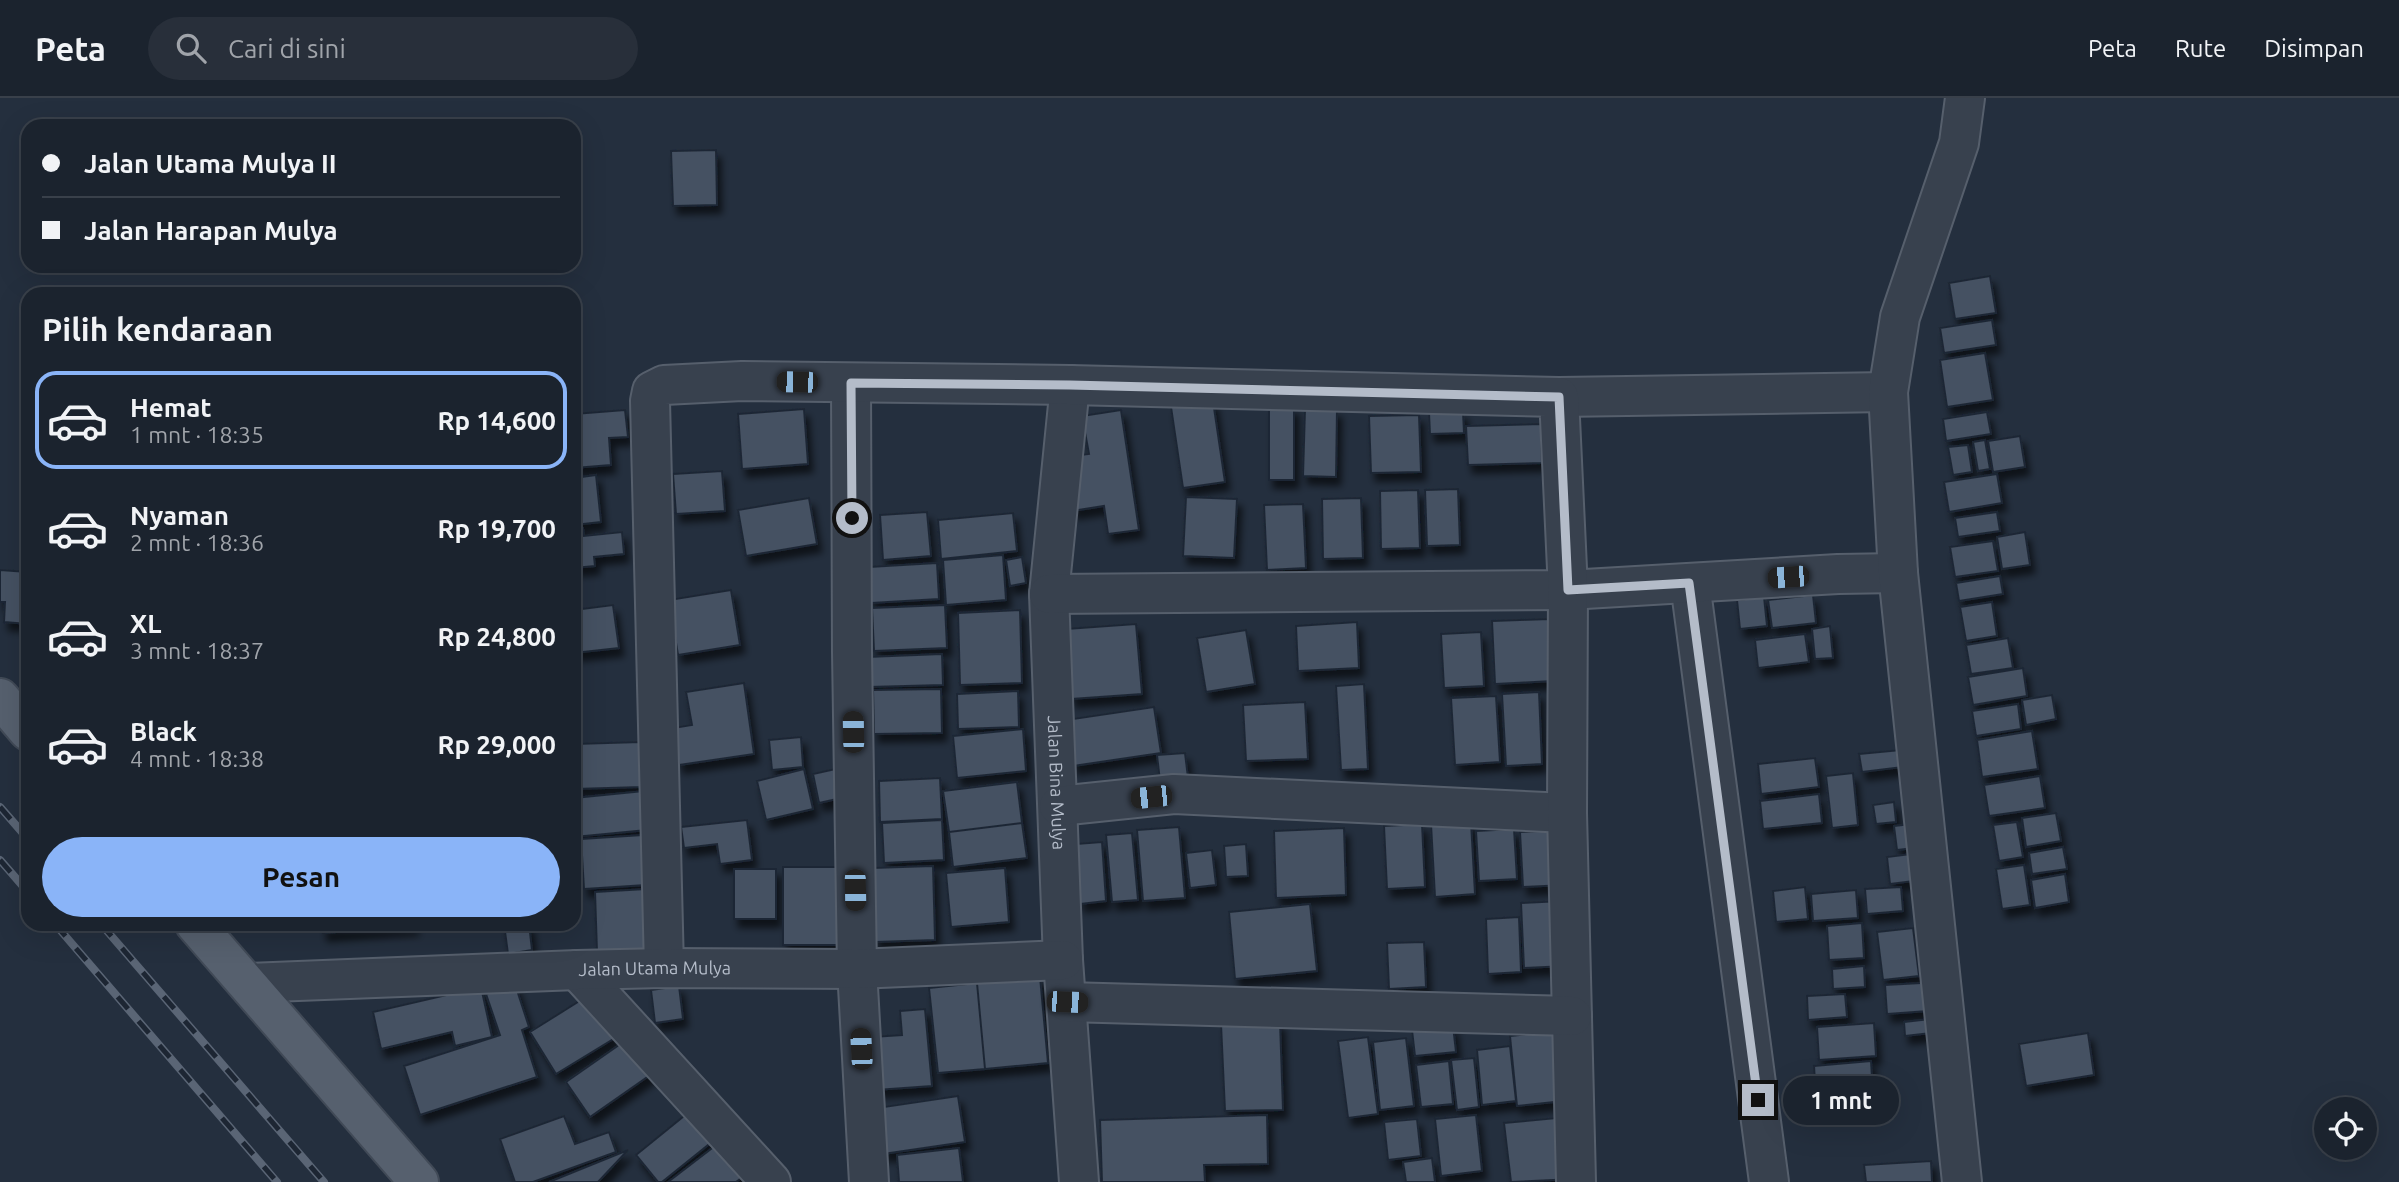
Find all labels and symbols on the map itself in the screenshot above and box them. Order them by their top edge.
car [776,371,819,393]
route start [836,502,868,534]
car [1767,565,1810,589]
car [843,711,864,753]
street label: Jalan Bina Mulya [1045,715,1070,850]
car [1130,784,1173,810]
car [845,869,866,911]
street label: Jalan Utama Mulya [578,957,731,979]
car [1046,991,1089,1013]
car [850,1027,873,1071]
callout: 1 mnt [1782,1076,1898,1124]
route end [1742,1084,1774,1116]

